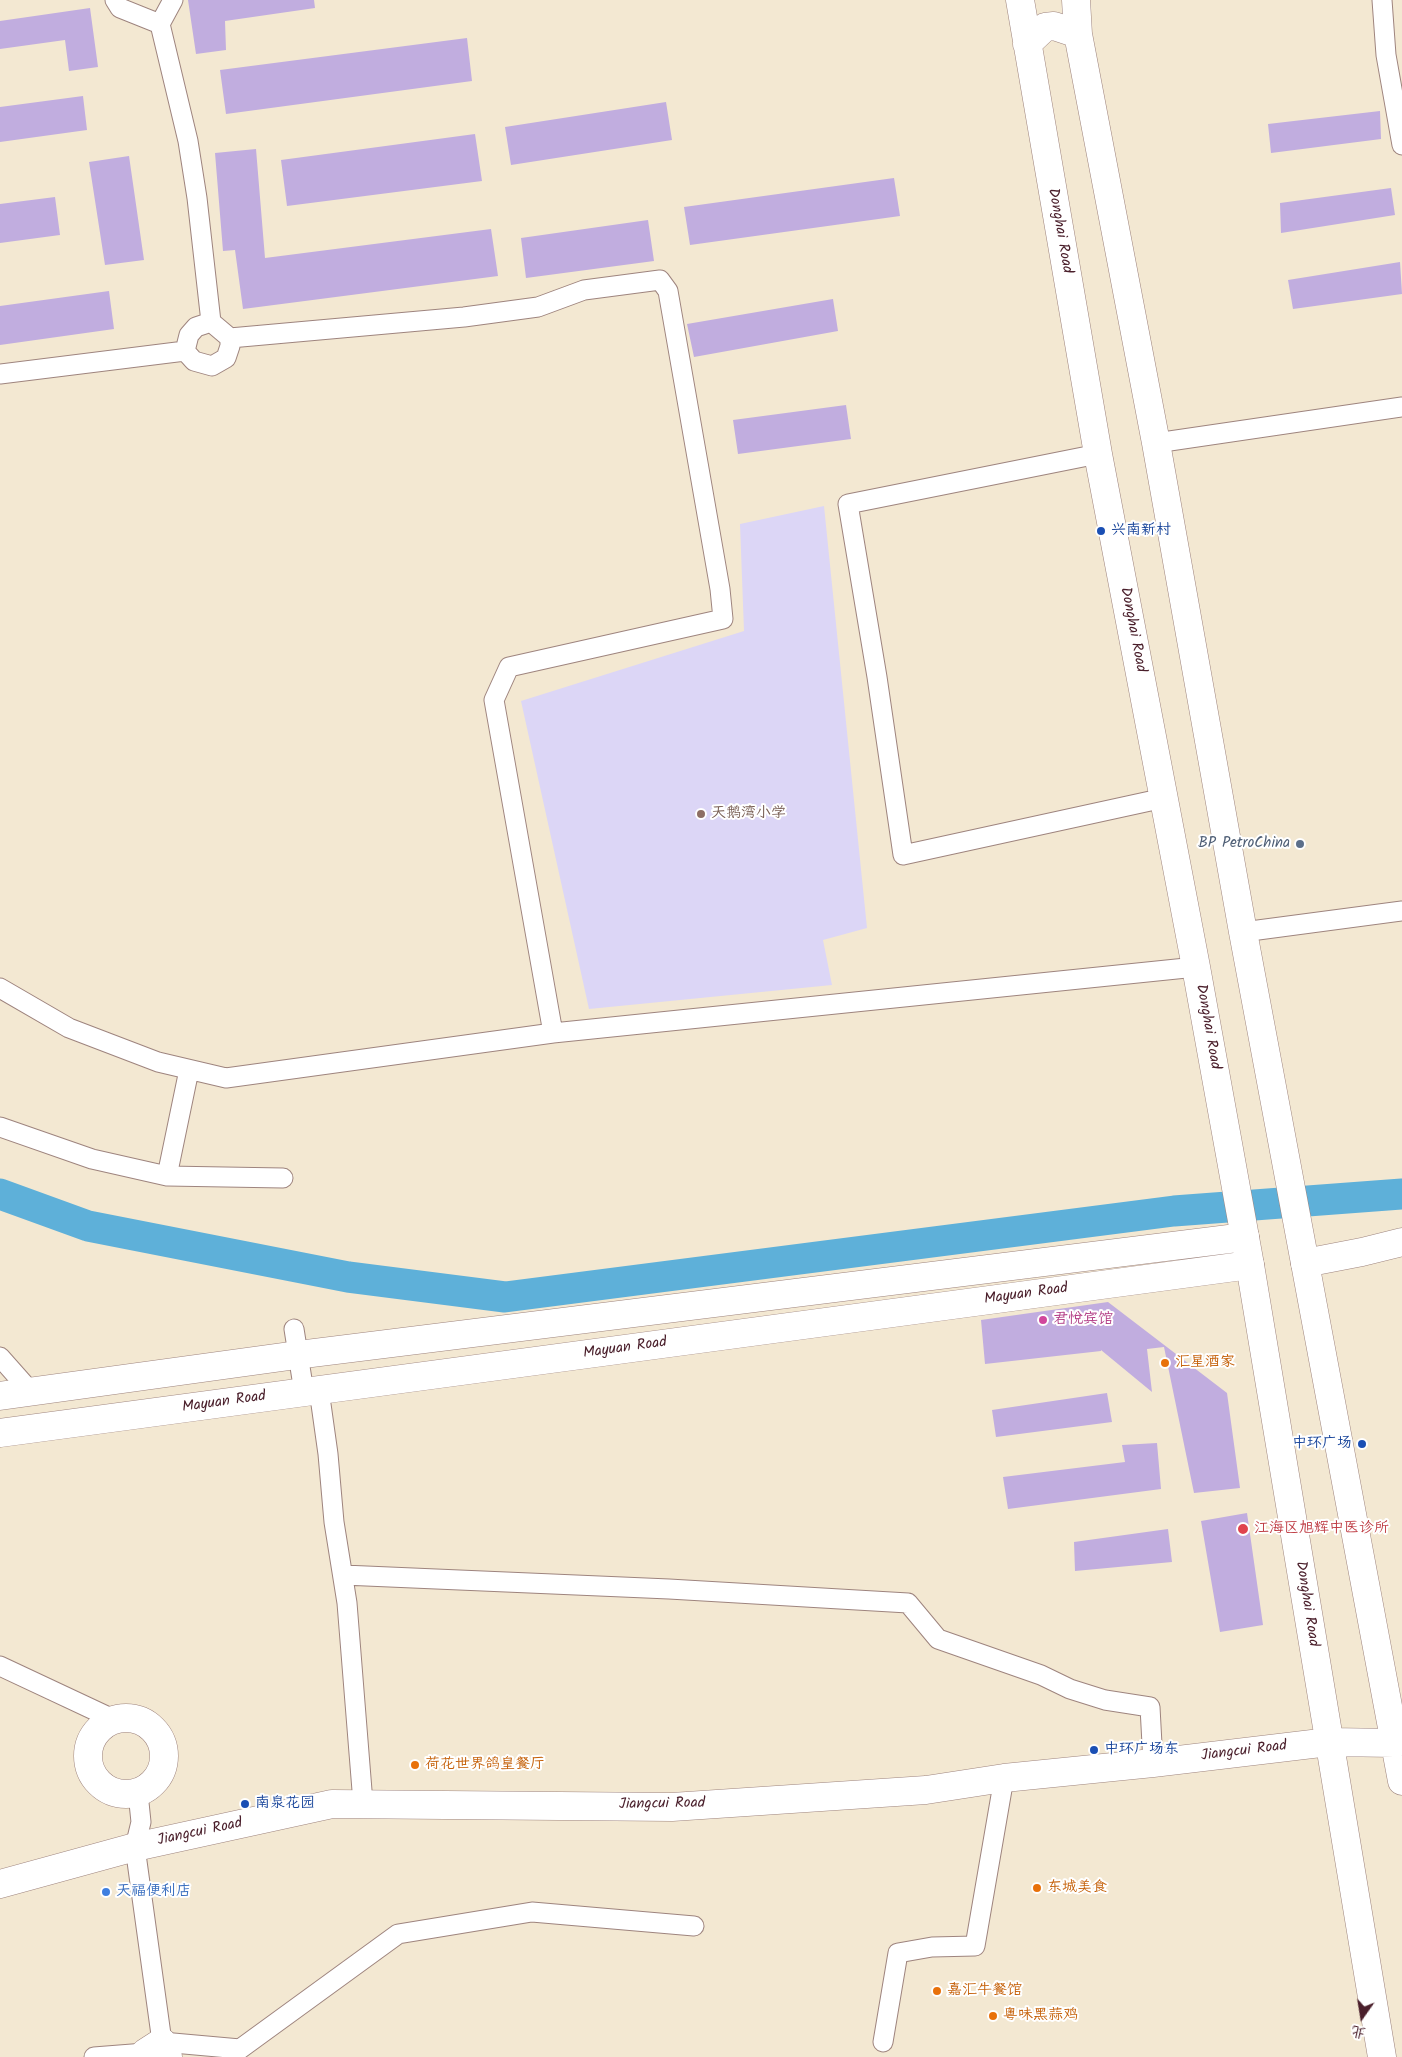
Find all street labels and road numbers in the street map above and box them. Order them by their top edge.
street label: Donghai Road [1043,187,1075,275]
street label: Donghai Road [1115,586,1149,674]
street label: Donghai Road [1191,983,1223,1071]
street label: Mayuan Road [983,1280,1069,1310]
street label: Mayuan Road [582,1334,668,1364]
street label: Mayuan Road [181,1388,267,1418]
street label: Donghai Road [1290,1560,1322,1648]
street label: Jiangcui Road [1200,1738,1288,1766]
street label: Jiangcui Road [619,1795,705,1815]
street label: Jiangcui Road [156,1815,244,1851]

